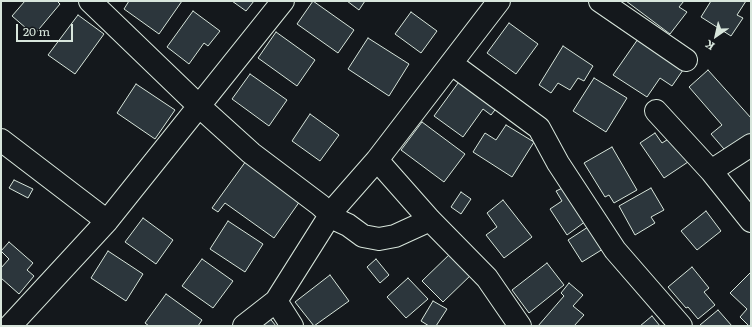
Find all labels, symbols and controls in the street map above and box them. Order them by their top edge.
scale bar [18,16,75,42]
north arrow [696,16,736,56]
text: 20 m [23,22,50,40]
text: K [701,37,717,55]

